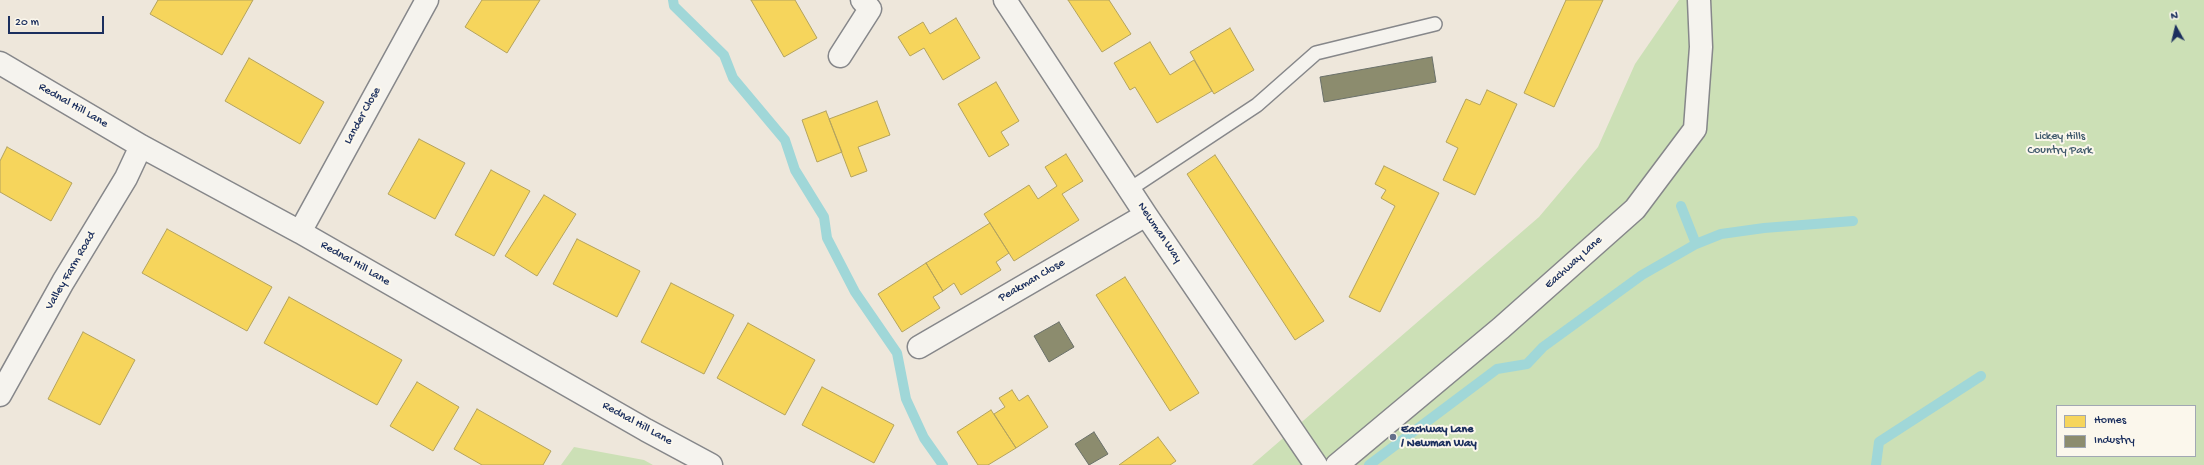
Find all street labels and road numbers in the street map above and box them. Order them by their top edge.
street label: Rednal Hill Lane [36,80,110,132]
street label: Lander Close [341,85,385,147]
street label: Newman Way [1134,200,1184,266]
street label: Valley Farm Road [43,229,99,313]
street label: Eachway Lane [1542,233,1606,293]
street label: Rednal Hill Lane [318,238,392,290]
street label: Peakman Close [996,256,1068,306]
street label: Rednal Hill Lane [599,399,675,449]

